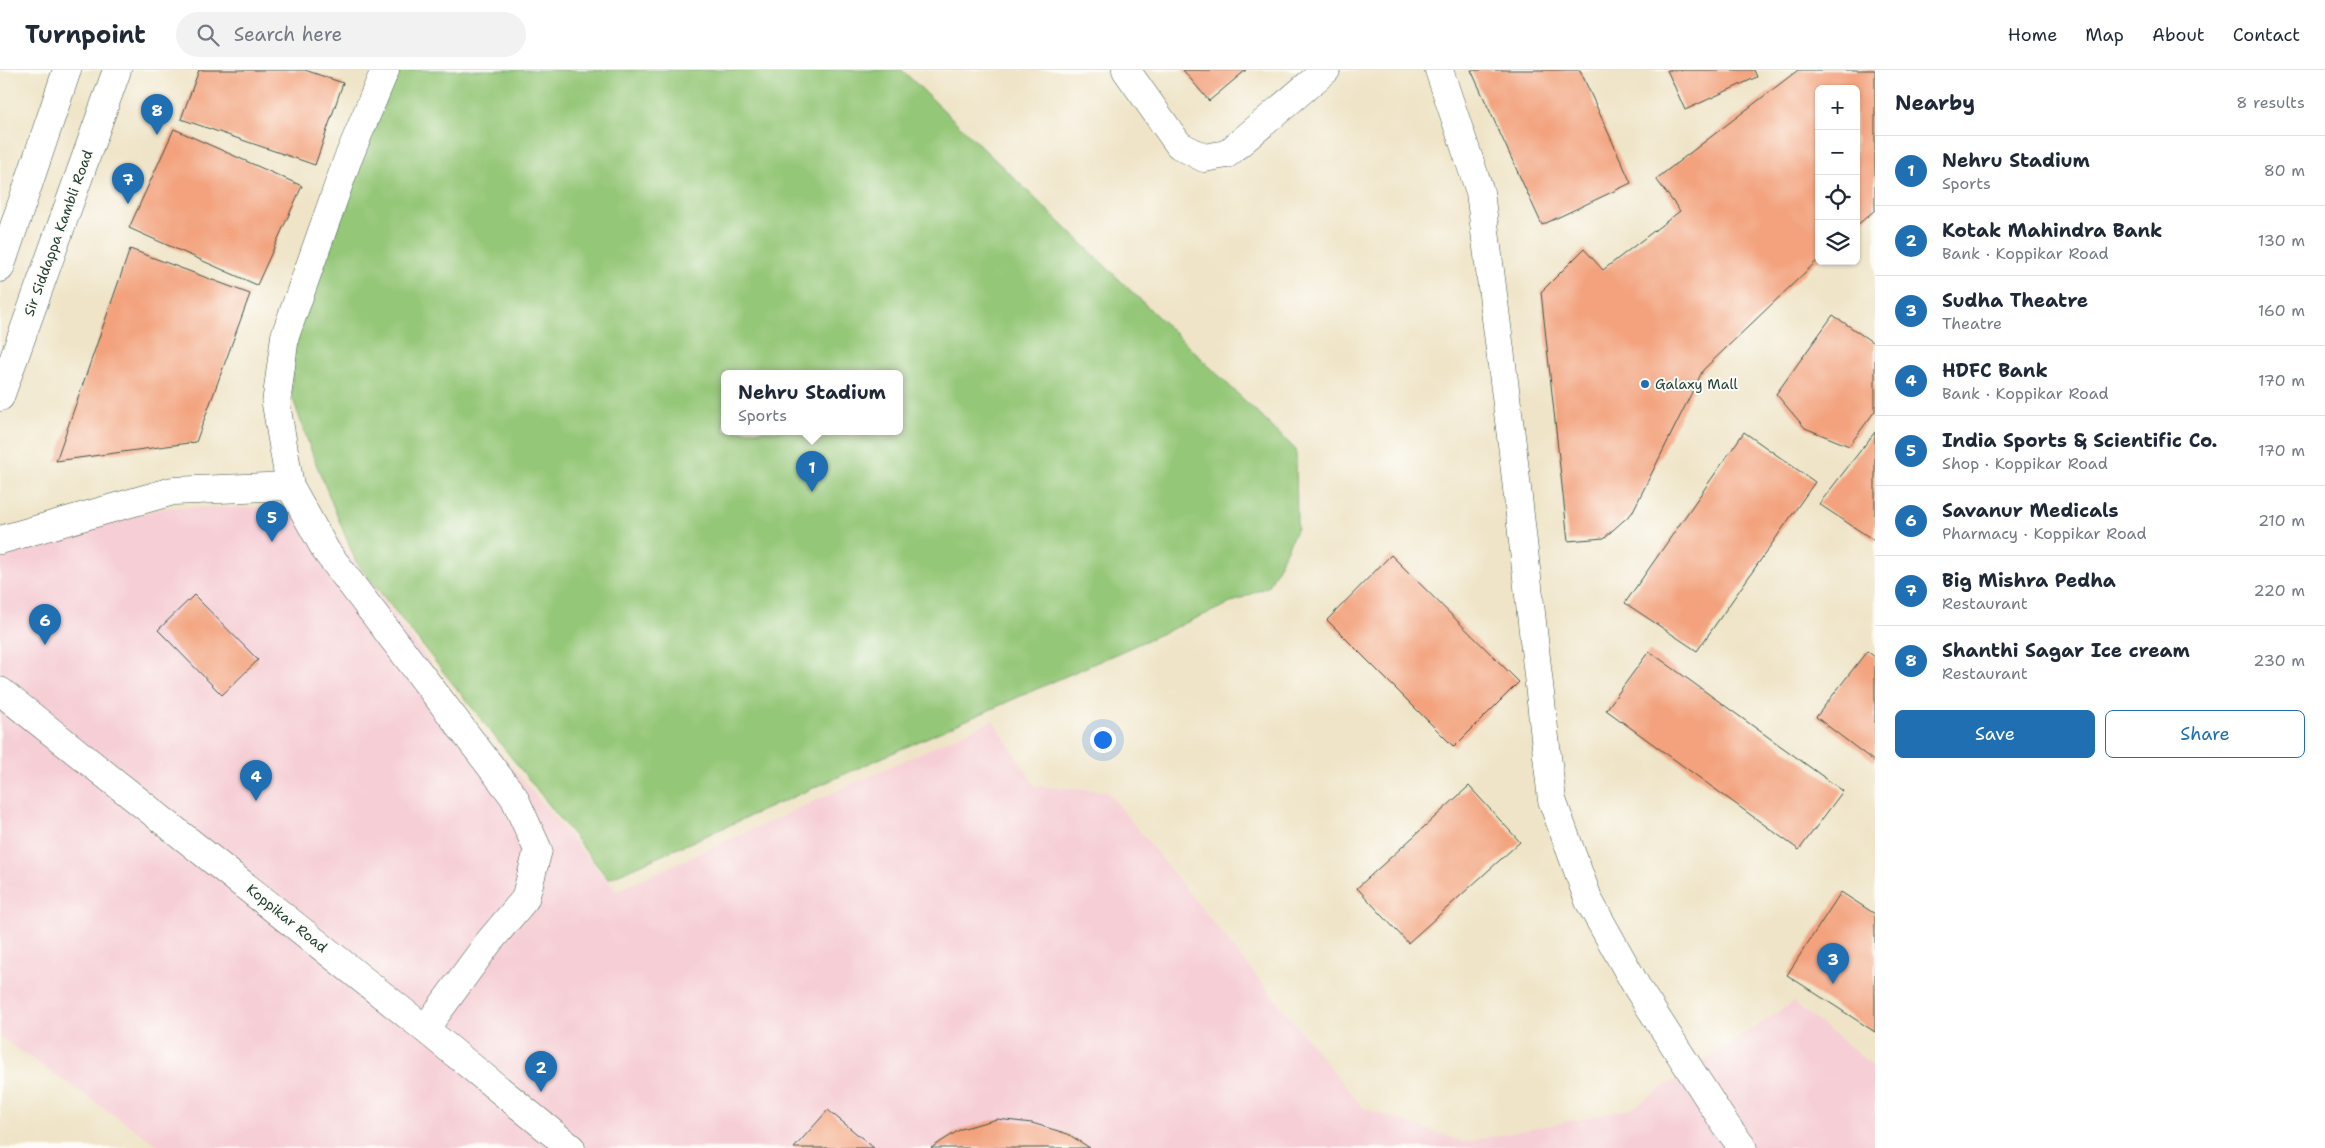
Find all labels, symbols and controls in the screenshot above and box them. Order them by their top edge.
search box [176,12,526,57]
text: Turnpoint [25,19,146,51]
icon: search [194,21,222,49]
text: Search here [234,22,342,47]
text: Home [2008,23,2057,47]
text: Map [2085,23,2124,47]
text: About [2152,23,2205,47]
text: Contact [2233,23,2300,47]
map controls [1815,85,1860,265]
button: + [1815,85,1860,130]
text: Nearby [1895,89,1975,117]
text: 8 results [2236,92,2305,113]
pin: 8 [141,94,173,135]
button: − [1815,130,1860,175]
street label: Sir Siddappa Kambli Road [19,147,97,319]
text: Nehru Stadium [1942,148,2090,173]
text: 1 [1907,160,1915,181]
text: 80 m [2264,160,2305,181]
pin: 7 [112,163,144,204]
text: Sports [1942,173,1991,194]
button: locate [1815,175,1860,220]
text: Kotak Mahindra Bank [1942,218,2162,243]
button: layers [1815,220,1860,265]
text: 2 [1905,230,1917,251]
text: 130 m [2258,230,2305,251]
text: Bank · Koppikar Road [1942,243,2109,264]
text: Sudha Theatre [1942,288,2088,313]
text: 3 [1905,300,1917,321]
text: 160 m [2258,300,2305,321]
text: Theatre [1942,313,2002,334]
text: HDFC Bank [1942,358,2048,383]
popup [721,370,903,435]
text: 4 [1905,370,1917,391]
text: 170 m [2258,370,2305,391]
place label: Galaxy Mall [1655,375,1739,393]
marker: Galaxy Mall [1639,378,1651,390]
text: Nehru Stadium [738,380,886,405]
text: Bank · Koppikar Road [1942,383,2109,404]
text: Sports [738,405,787,426]
text: India Sports & Scientific Co. [1942,428,2217,453]
text: 5 [1906,440,1916,461]
text: 170 m [2258,440,2305,461]
pin: 1 [796,451,828,492]
text: Shop · Koppikar Road [1942,453,2108,474]
text: Savanur Medicals [1942,498,2119,523]
pin: 5 [256,501,288,542]
text: 6 [1905,510,1917,531]
text: 210 m [2258,510,2305,531]
text: Pharmacy · Koppikar Road [1942,523,2147,544]
text: Big Mishra Pedha [1942,568,2116,593]
text: 7 [1905,580,1917,601]
text: 220 m [2253,580,2305,601]
text: Restaurant [1942,593,2028,614]
pin: 6 [29,604,61,645]
text: Shanthi Sagar Ice cream [1942,638,2190,663]
text: 8 [1905,650,1917,671]
text: 230 m [2253,650,2305,671]
text: Restaurant [1942,663,2028,684]
button: Save [1895,710,2095,758]
button: Share [2105,710,2305,758]
your location [1090,727,1116,753]
pin: 4 [240,760,272,801]
street label: Koppikar Road [243,880,331,956]
pin: 3 [1817,943,1849,984]
pin: 2 [525,1051,557,1092]

